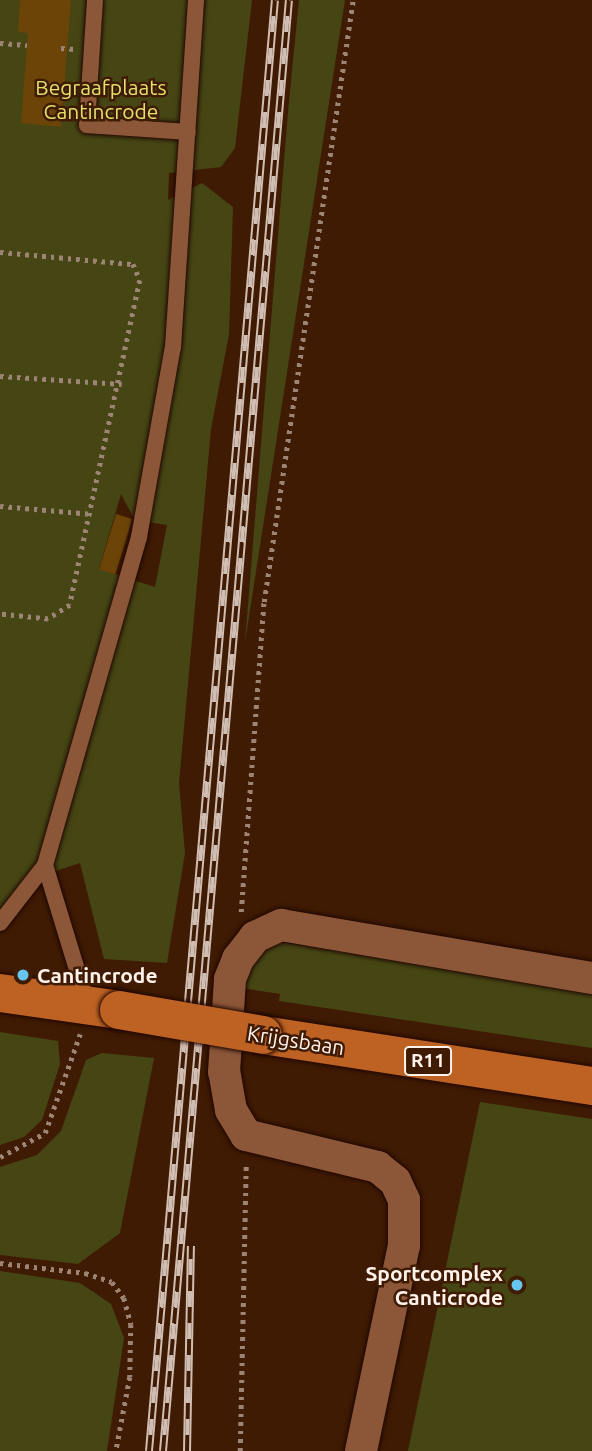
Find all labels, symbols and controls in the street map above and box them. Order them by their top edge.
park label: Begraafplaats Cantincrode [35,74,167,124]
place label: Cantincrode [37,962,158,988]
marker: Cantincrode [15,967,31,983]
street label: Krijgsbaan [246,1020,346,1060]
road number: R11 [404,1046,452,1077]
place label: Sportcomplex Canticrode [365,1260,503,1310]
marker: Sportcomplex Canticrode [509,1277,525,1293]

